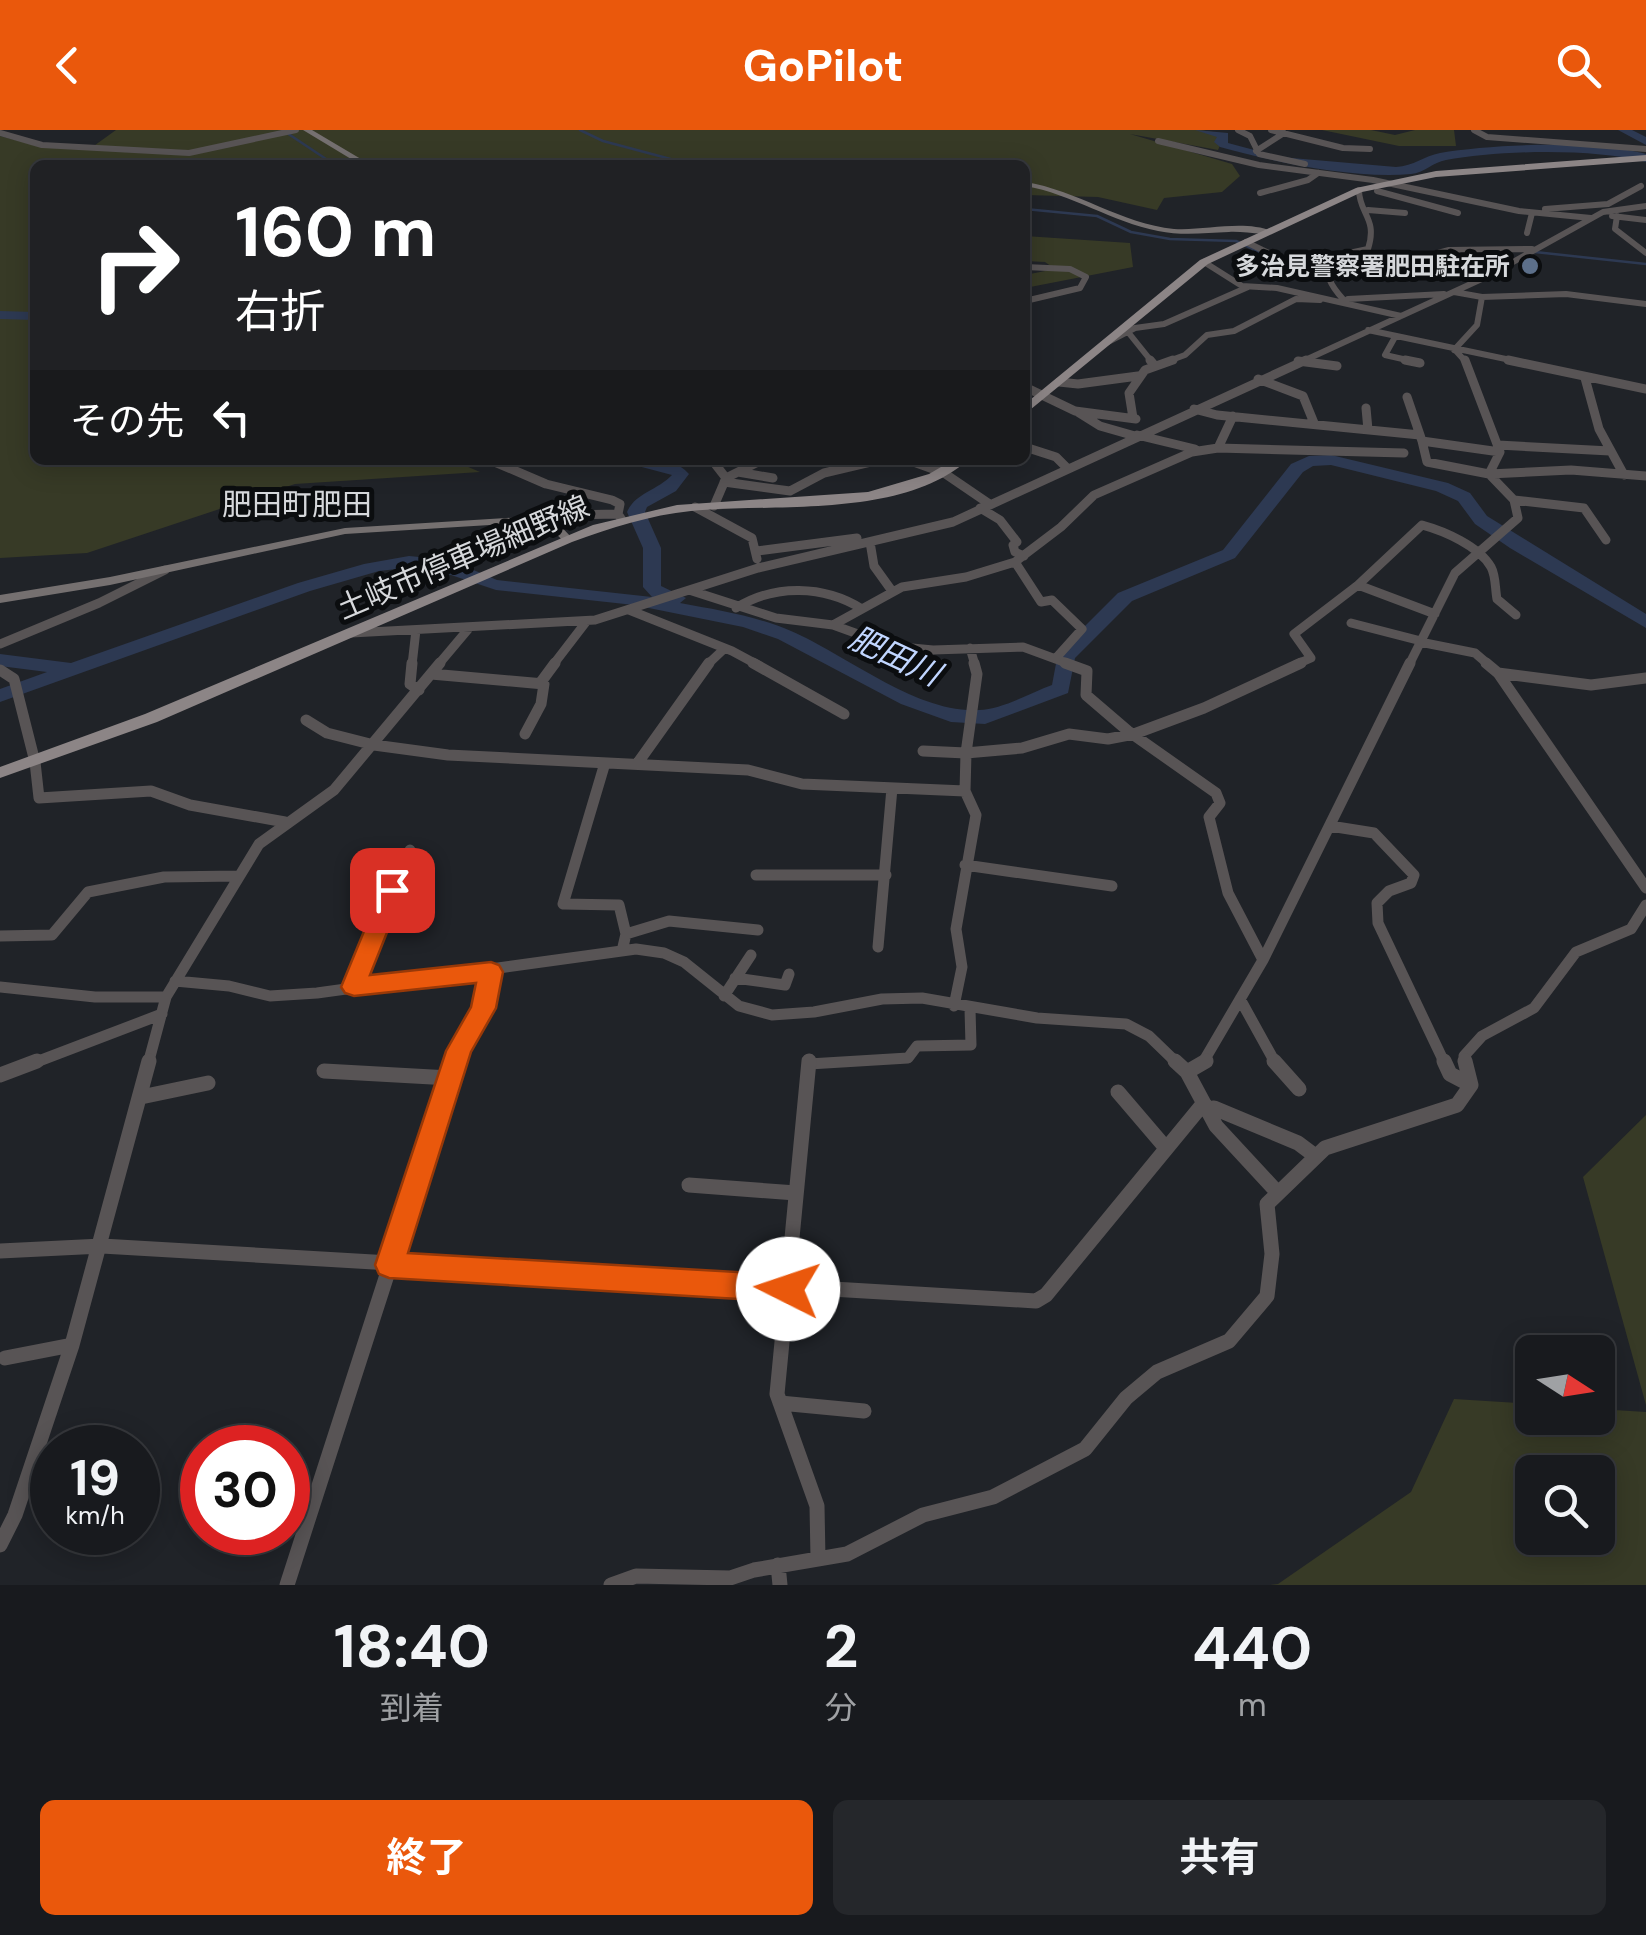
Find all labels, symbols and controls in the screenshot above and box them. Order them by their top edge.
text: GoPilot [743,36,903,95]
icon: back [40,38,95,93]
icon: search [1551,38,1606,93]
text: 160 m [235,187,436,278]
icon: right [70,200,200,330]
place label: 多治見警察署肥田駐在所 [1235,250,1510,283]
marker: 多治見警察署肥田駐在所 [1519,255,1541,277]
text: 右折 [235,282,325,341]
icon: left [204,390,259,445]
text: その先 [70,396,184,446]
district label: 肥田町肥田 [222,485,372,524]
street label: 土岐市停車場細野線 [331,486,595,628]
water label: 肥田川 [843,617,950,697]
pin [350,848,435,933]
icon: arrive [365,863,420,918]
position arrow [736,1237,840,1341]
north arrow [1515,1335,1615,1435]
map controls [1515,1335,1615,1555]
speed limit sign: 30 [180,1425,310,1555]
text: 19 [70,1445,120,1511]
button: search [1515,1455,1615,1555]
text: km/h [65,1499,125,1532]
text: 18:40 [334,1607,490,1686]
text: 2 [824,1607,858,1686]
text: 440 [1192,1609,1312,1688]
text: m [1238,1684,1266,1726]
text: 到着 [380,1687,444,1729]
text: 分 [825,1687,857,1729]
button: 終了 [40,1800,813,1915]
button: 共有 [833,1800,1606,1915]

